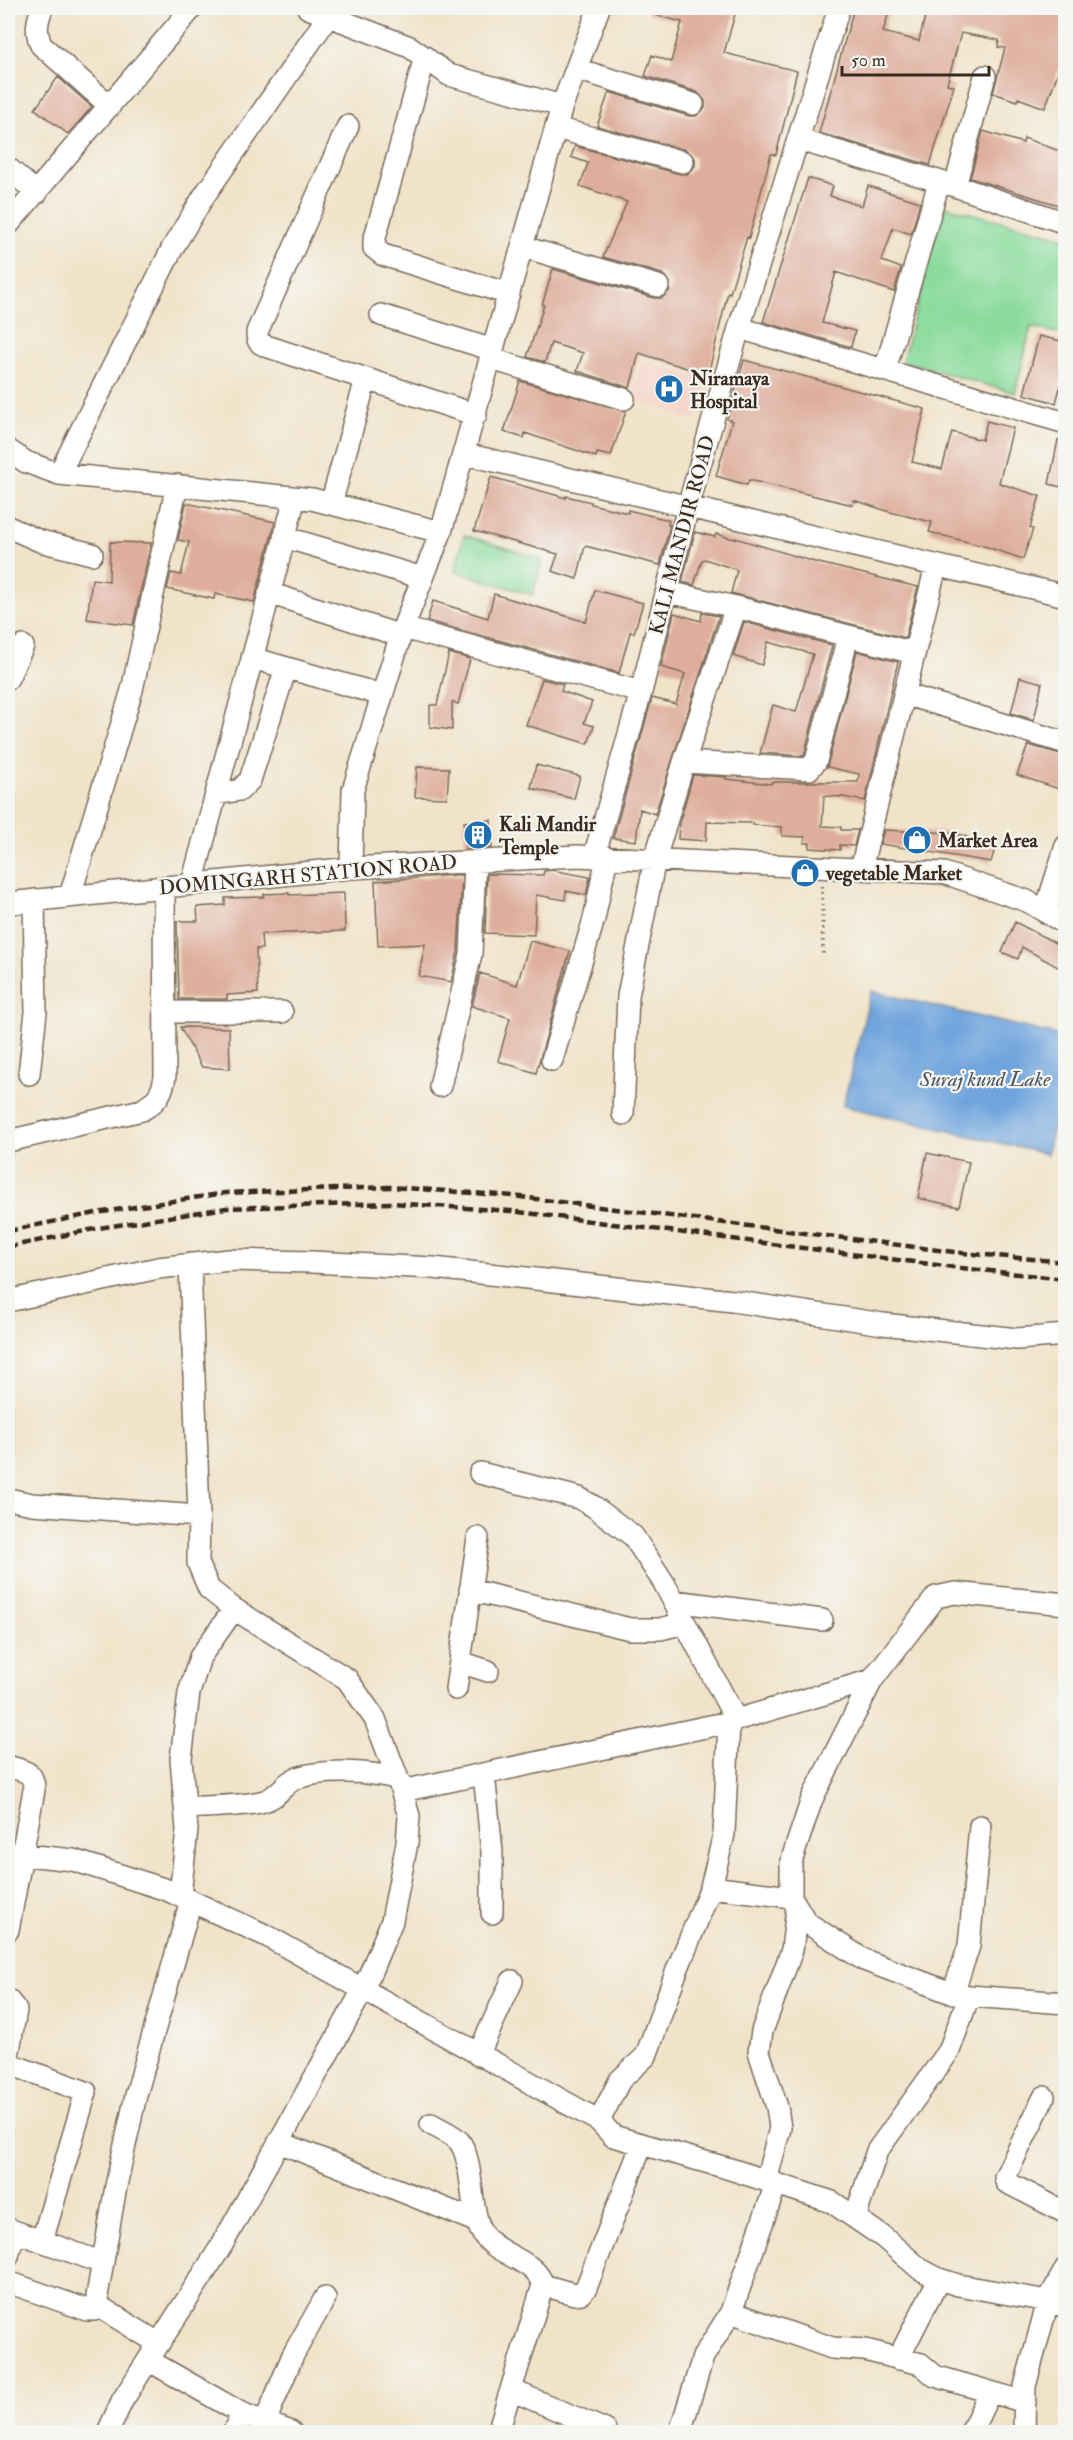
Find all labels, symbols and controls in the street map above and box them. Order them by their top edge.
scale bar [842,39,989,77]
text: 50 m [851,49,886,72]
place label: Niramaya Hospital [689,366,770,415]
hospital icon: Niramaya Hospital [653,373,685,405]
street label: KALI MANDIR ROAD [643,433,721,637]
place label: Kali Mandir Temple [498,812,597,861]
building icon: Kali Mandir Temple [462,819,494,851]
shop icon: Market Area [901,824,933,856]
place label: Market Area [937,828,1039,853]
street label: DOMINGARH STATION ROAD [158,850,458,900]
shop icon: vegetable Market [789,857,821,889]
place label: vegetable Market [825,861,962,887]
water label: Suraj kund Lake [919,1066,1051,1093]

